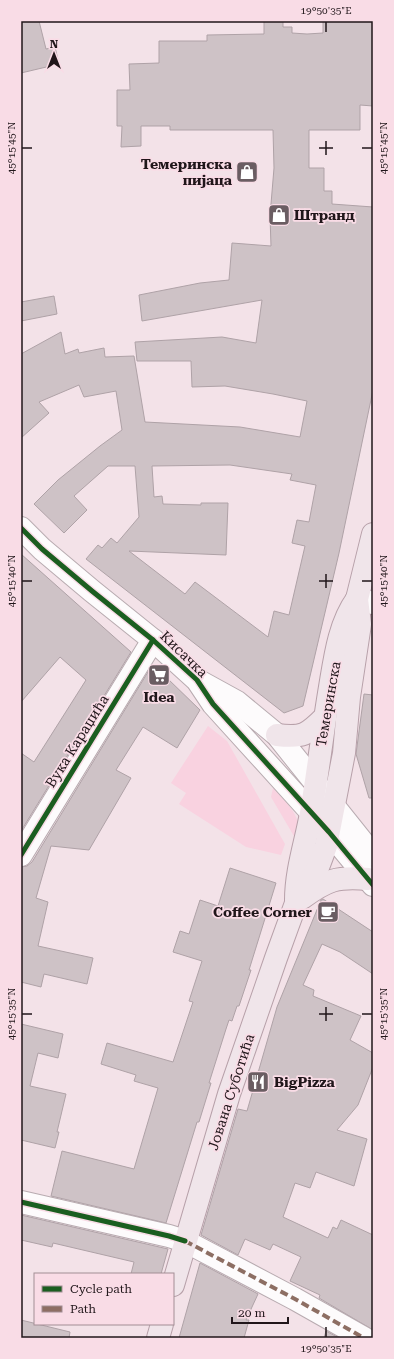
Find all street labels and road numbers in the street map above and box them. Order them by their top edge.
street label: Кисачка [157,628,211,681]
street label: Темеринска [313,660,343,748]
street label: Вука Караџића [42,691,112,790]
street label: Јована Суботића [205,1031,257,1152]

